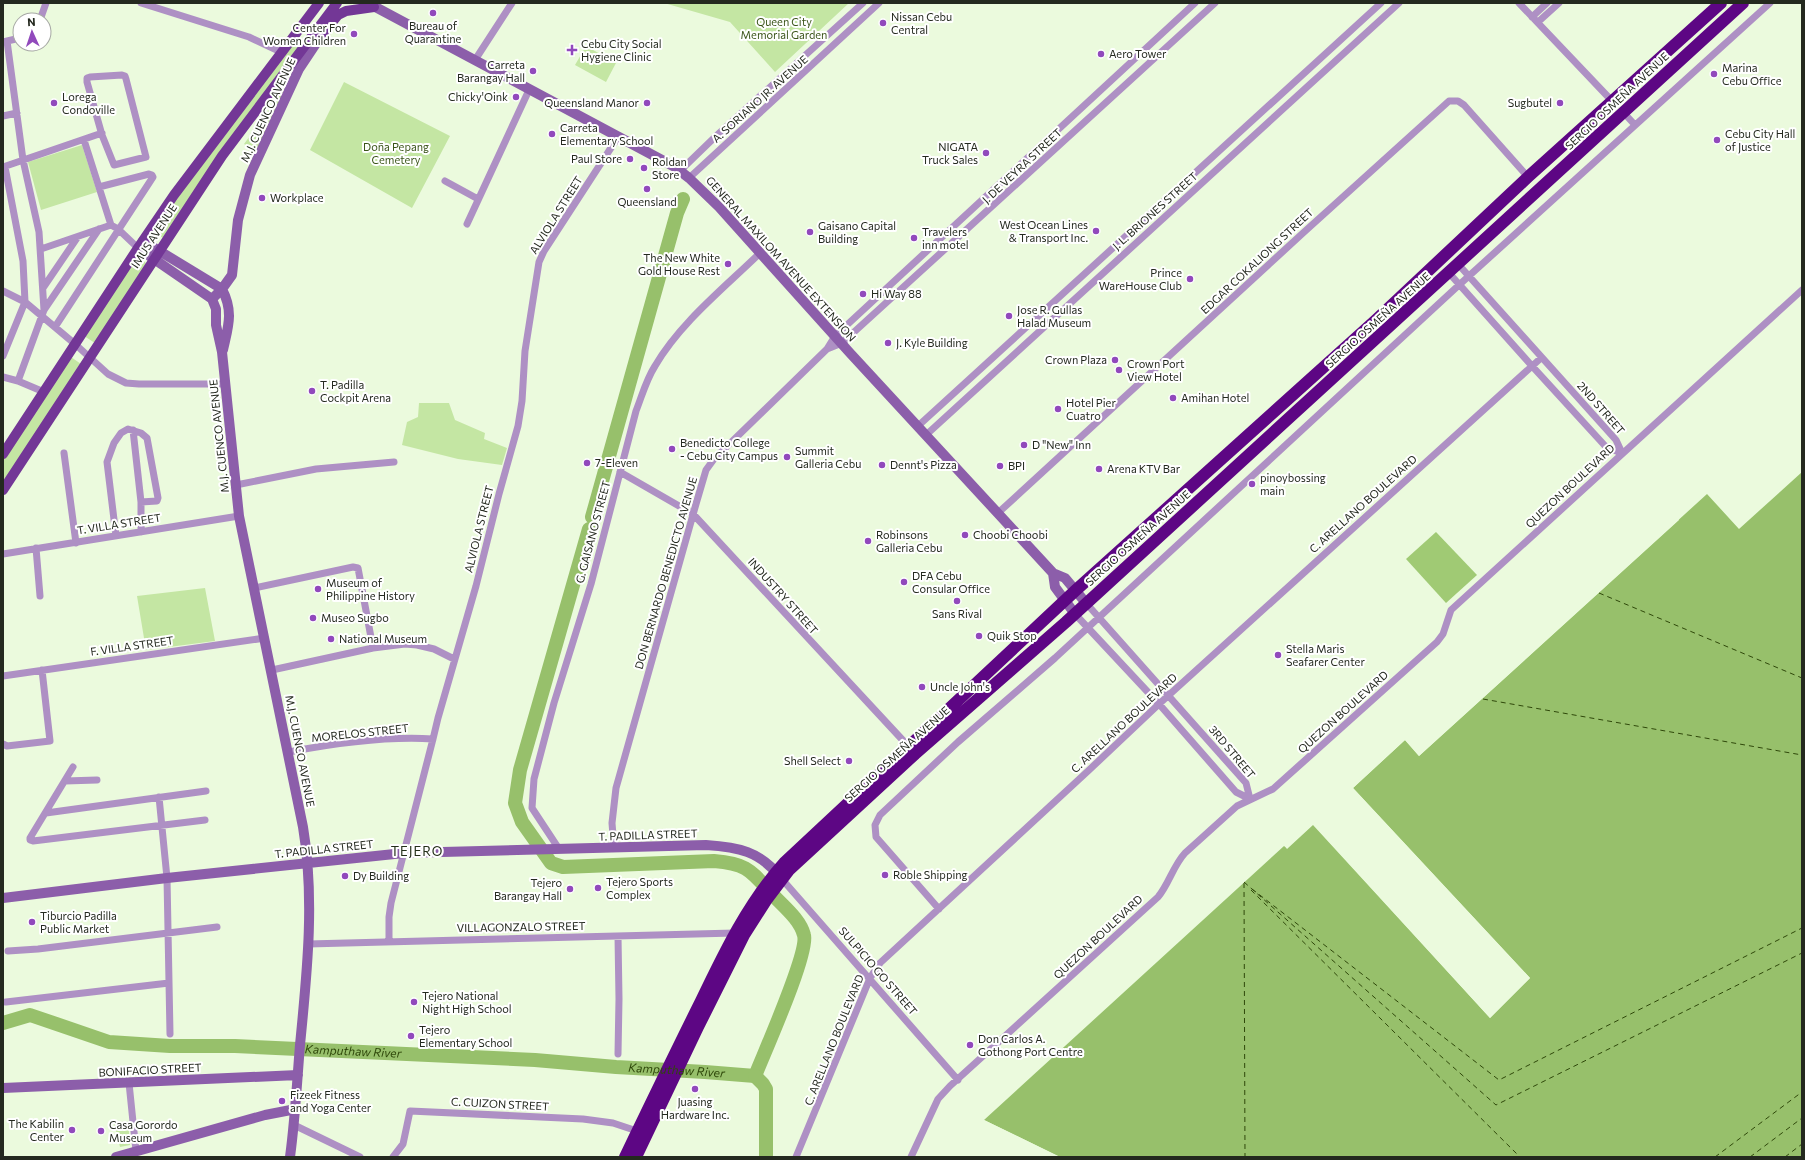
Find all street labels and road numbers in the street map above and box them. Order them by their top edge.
street label: SERGIO OSMEÑA AVENUE [1562,49,1671,152]
street label: A. SORIANO JR. AVENUE [709,52,811,146]
street label: M.J. CUENCO AVENUE [238,55,298,165]
street label: J. DE VEYRA STREET [979,125,1065,207]
street label: J. L. BRIONES STREET [1110,169,1200,253]
street label: ALVIOLA STREET [526,173,585,256]
street label: GENERAL MAXILOM AVENUE EXTENSION [704,174,859,344]
street label: IMUS AVENUE [128,201,179,270]
street label: EDGAR COKALIONG STREET [1198,205,1316,316]
street label: SERGIO OSMEÑA AVENUE [1323,269,1433,370]
street label: M.J. CUENCO AVENUE [206,379,232,493]
street label: 2ND STREET [1575,379,1628,437]
street label: QUEZON BOULEVARD [1522,441,1617,530]
street label: C. ARELLANO BOULEVARD [1306,452,1419,555]
street label: DON BERNARDO BENEDICTO AVENUE [632,475,699,671]
street label: G. GAISANO STREET [573,479,612,585]
street label: ALVIOLA STREET [461,484,496,574]
street label: SERGIO OSMEÑA AVENUE [1083,487,1193,588]
street label: T. VILLA STREET [76,510,162,537]
street label: INDUSTRY STREET [746,555,821,636]
street label: F. VILLA STREET [90,633,174,658]
street label: QUEZON BOULEVARD [1295,668,1390,756]
street label: C. ARELLANO BOULEVARD [1068,670,1179,775]
street label: M.J. CUENCO AVENUE [282,694,318,808]
street label: SERGIO OSMEÑA AVENUE [842,703,952,804]
street label: MORELOS STREET [311,721,409,744]
street label: 3RD STREET [1207,723,1258,781]
street label: T. PADILLA STREET [598,826,698,843]
street label: T. PADILLA STREET [274,837,374,860]
street label: QUEZON BOULEVARD [1050,892,1145,981]
street label: VILLAGONZALO STREET [456,919,586,934]
street label: SULPICIO GO STREET [837,924,920,1017]
street label: C. ARELLANO BOULEVARD [801,972,866,1107]
street label: BONIFACIO STREET [98,1060,202,1079]
street label: C. CUIZON STREET [451,1094,549,1113]

